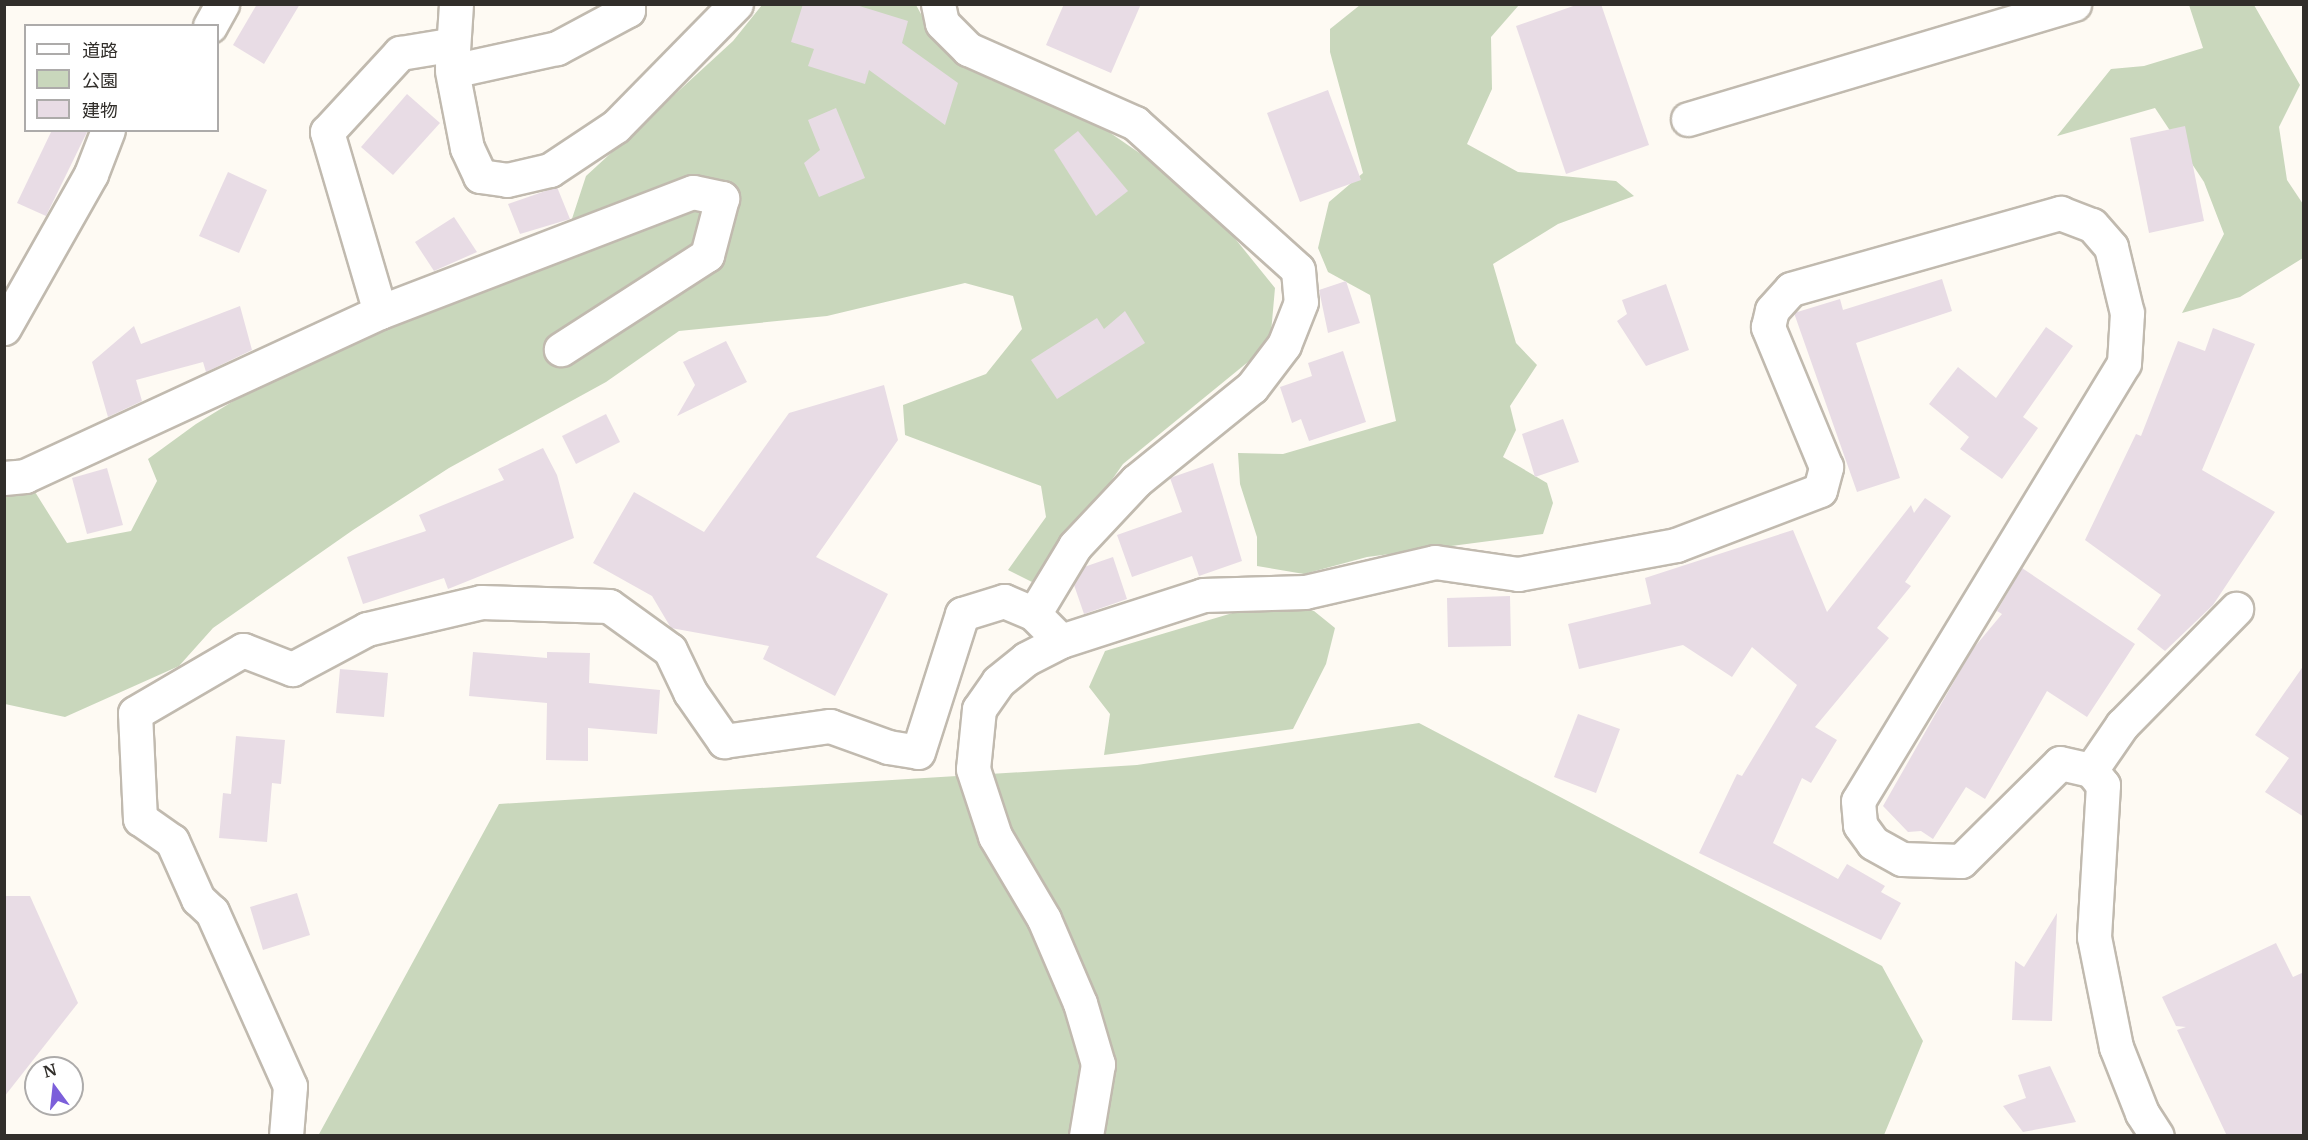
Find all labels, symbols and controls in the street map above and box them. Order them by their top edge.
legend [24,24,219,132]
text: 道路 [82,39,118,62]
text: 公園 [82,69,118,92]
text: 建物 [82,99,118,122]
north arrow [24,1056,84,1116]
text: N [41,1059,59,1082]

